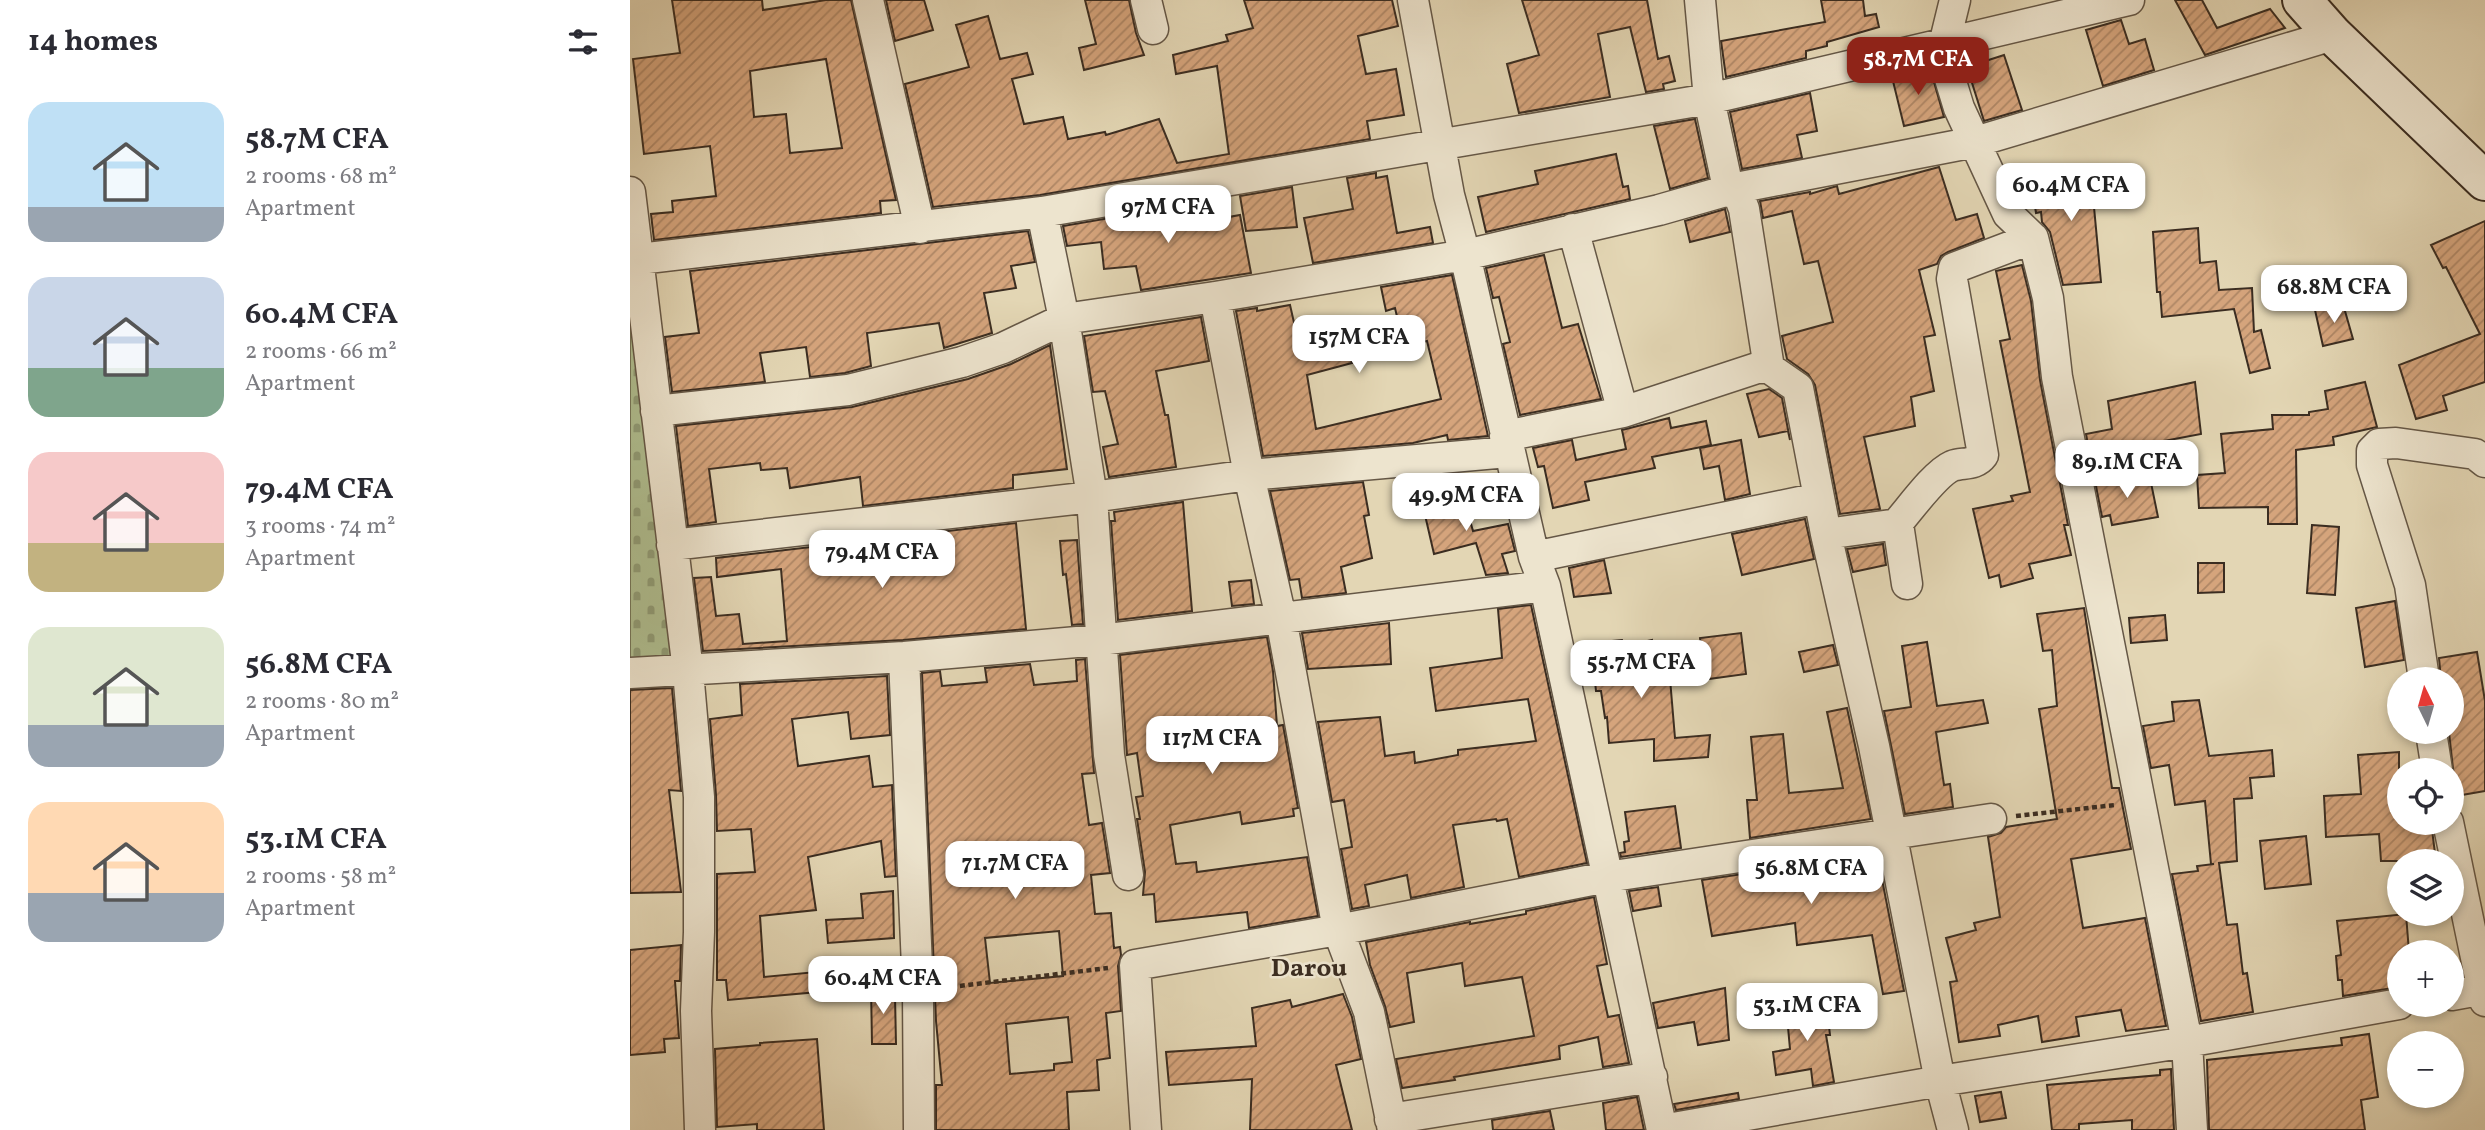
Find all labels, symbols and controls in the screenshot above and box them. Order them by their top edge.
text: 14 homes [28,21,158,63]
icon: filters [564,23,602,61]
pin: 58.7M CFA [1838,38,1998,97]
text: 58.7M CFA [1863,44,1973,76]
text: 58.7M CFA [245,119,389,161]
icon: home [84,130,168,214]
text: 2 rooms · 68 m² [245,161,397,193]
pin: 60.4M CFA [1991,164,2151,223]
text: 60.4M CFA [2012,170,2130,202]
pin: 97M CFA [1103,186,1233,245]
text: 97M CFA [1121,192,1215,224]
text: Apartment [245,193,356,225]
pin: 68.8M CFA [2254,266,2414,325]
text: 68.8M CFA [2277,272,2391,304]
text: 60.4M CFA [245,294,398,336]
icon: home [84,305,168,389]
pin: 157M CFA [1287,316,1431,375]
text: 157M CFA [1308,322,1410,354]
text: 2 rooms · 66 m² [245,336,397,368]
text: Apartment [245,368,356,400]
pin: 89.1M CFA [2047,440,2207,500]
text: 89.1M CFA [2071,447,2183,479]
text: 79.4M CFA [245,469,394,511]
pin: 49.9M CFA [1386,474,1546,533]
icon: home [84,480,168,564]
text: 49.9M CFA [1408,480,1524,512]
text: 3 rooms · 74 m² [245,511,395,543]
pin: 79.4M CFA [802,530,962,590]
text: 79.4M CFA [825,537,939,569]
text: Apartment [245,543,356,575]
pin: 55.7M CFA [1561,640,1721,700]
text: 56.8M CFA [245,644,392,686]
text: 55.7M CFA [1586,647,1696,679]
icon: home [84,655,168,739]
north arrow [2387,667,2464,744]
map controls [2387,667,2464,1108]
text: 2 rooms · 80 m² [245,686,399,718]
pin: 117M CFA [1140,716,1284,776]
text: Apartment [245,718,356,750]
text: 117M CFA [1162,723,1262,755]
button: locate [2387,758,2464,835]
text: 53.1M CFA [245,819,387,861]
icon: home [84,830,168,914]
pin: 71.7M CFA [935,842,1095,901]
pin: 56.8M CFA [1731,846,1891,906]
text: 71.7M CFA [961,848,1069,880]
button: layers [2387,849,2464,926]
text: 56.8M CFA [1755,853,1867,885]
text: 2 rooms · 58 m² [245,861,396,893]
text: Apartment [245,893,356,925]
button: + [2387,940,2464,1017]
district label: Darou [1271,951,1347,987]
pin: 60.4M CFA [803,956,963,1016]
text: 60.4M CFA [824,963,942,995]
pin: 53.1M CFA [1727,984,1887,1043]
text: 53.1M CFA [1753,990,1861,1022]
button: − [2387,1031,2464,1108]

